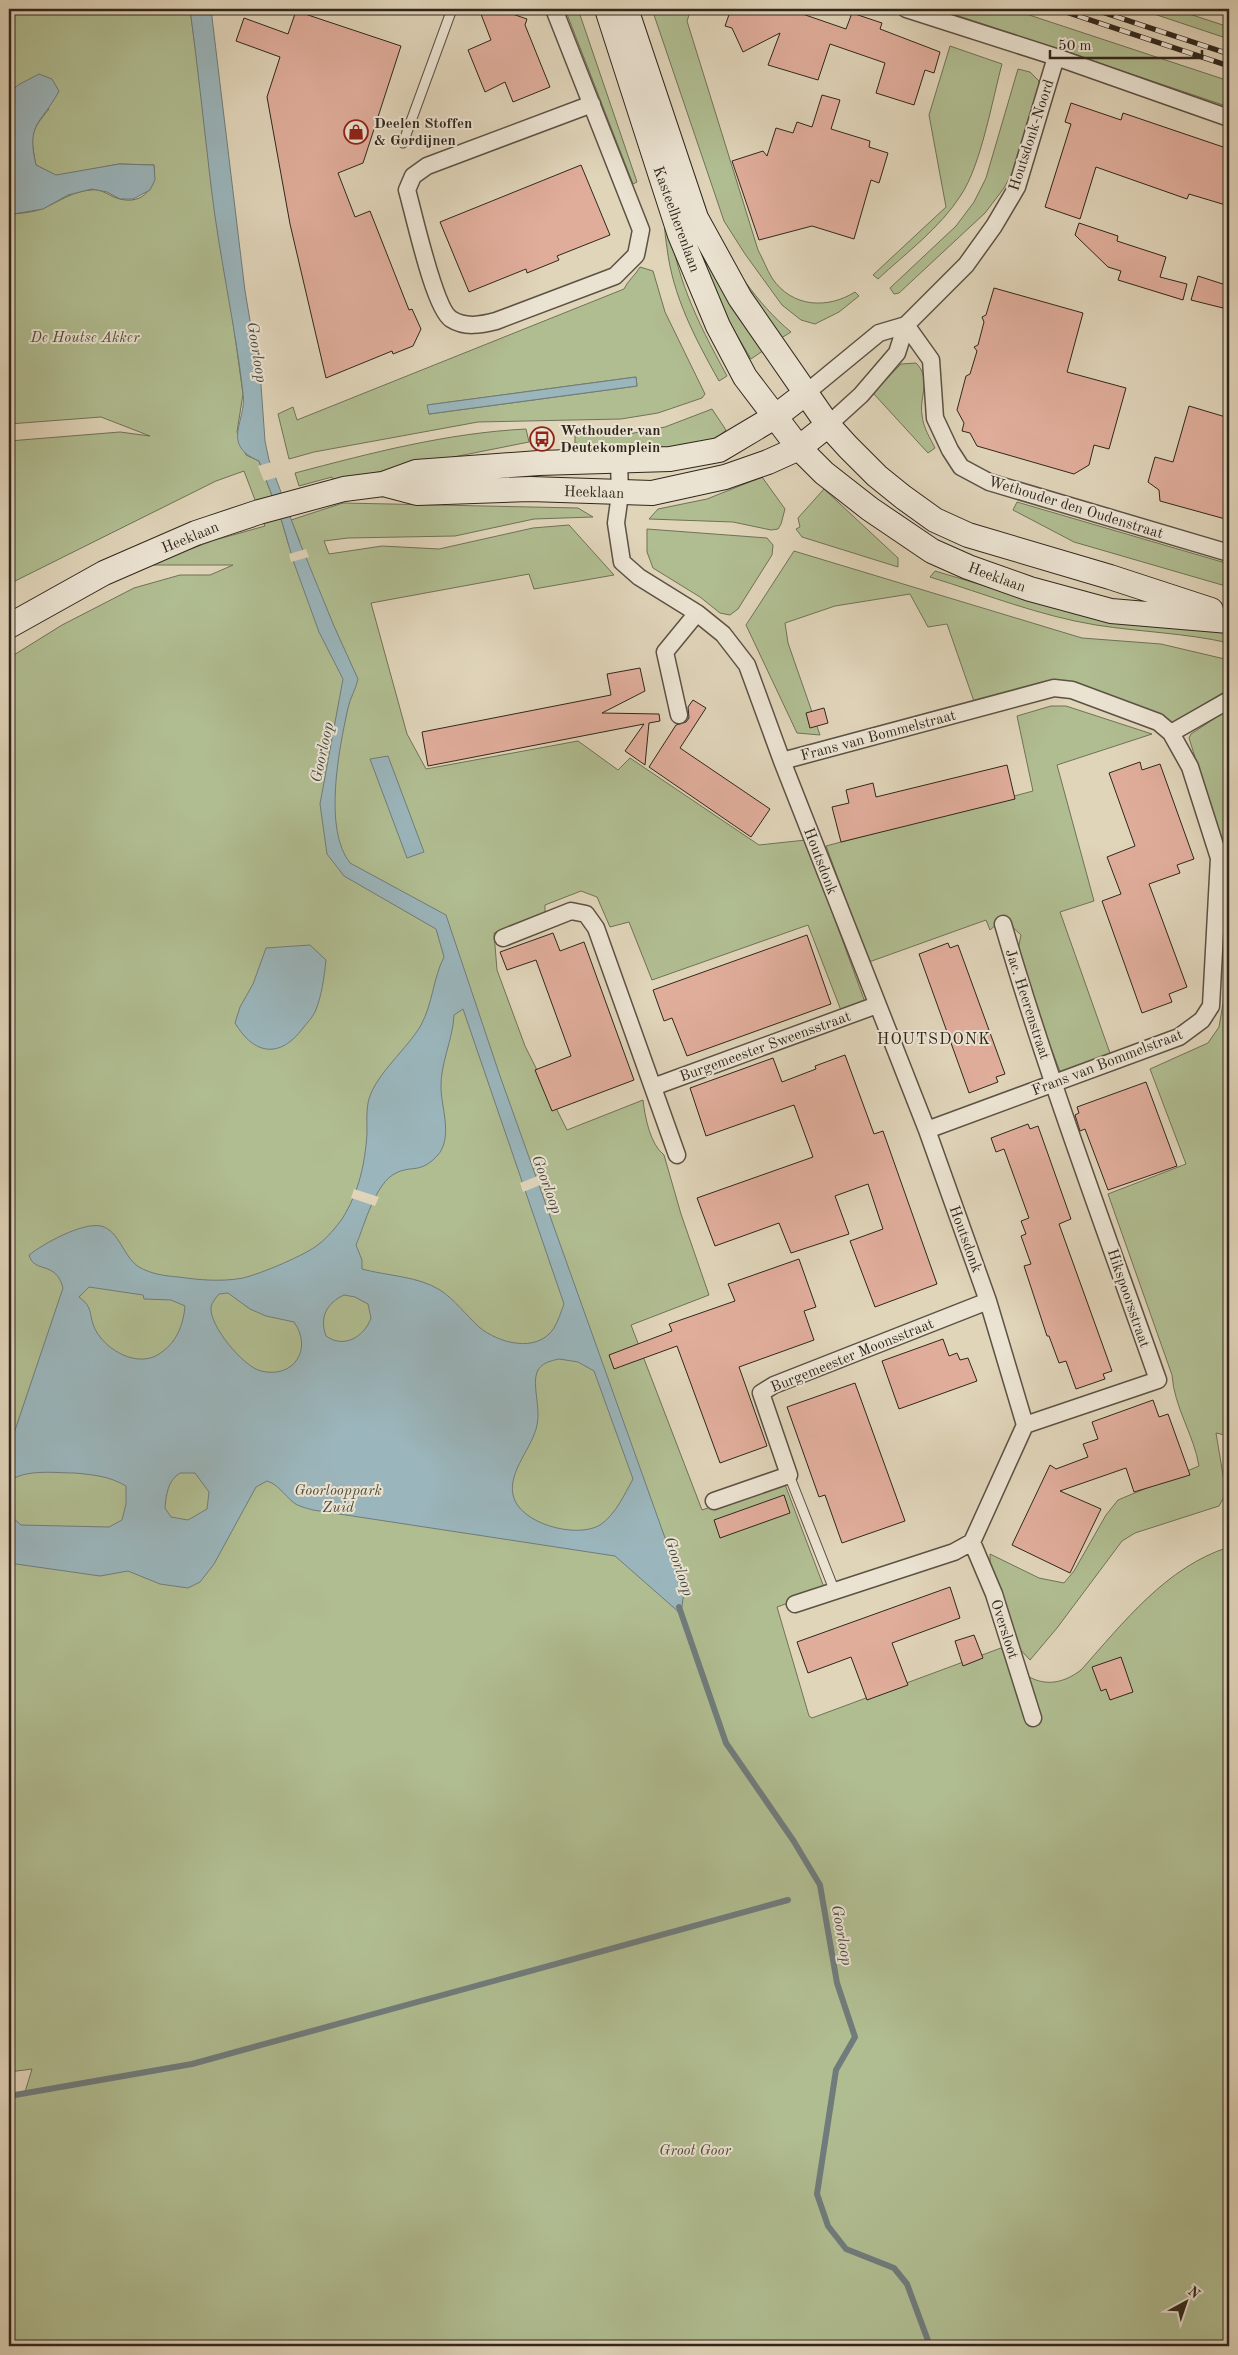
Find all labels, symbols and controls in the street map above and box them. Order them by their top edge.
scale bar [1050,28,1203,60]
text: 50 m [1058,39,1092,54]
street label: Houtsdonk-Noord [1007,78,1058,193]
place label: Deelen Stoffen & Gordijnen [374,117,472,149]
shop icon: Deelen Stoffen & Gordijnen [343,119,369,145]
street label: Kasteelherenlaan [649,165,702,274]
water label: Goorloop [243,321,269,384]
park label: De Houtse Akker [30,331,140,346]
place label: Wethouder van Deutekomplein [560,424,661,456]
bus stop icon: Wethouder van Deutekomplein [529,426,555,452]
street label: Wethouder den Oudenstraat [986,475,1165,542]
street label: Heeklaan [564,485,624,502]
street label: Heeklaan [160,520,221,557]
street label: Heeklaan [966,561,1027,596]
street label: Frans van Bommelstraat [799,708,958,764]
water label: Goorloop [309,720,337,784]
street label: Houtsdonk [800,826,839,897]
street label: Jac. Heerenstraat [1002,947,1052,1062]
street label: Burgemeester Sweensstraat [678,1009,853,1085]
street label: Frans van Bommelstraat [1030,1028,1185,1099]
district label: HOUTSDONK [877,1032,991,1048]
water label: Goorloop [528,1153,564,1217]
street label: Houtsdonk [946,1204,984,1275]
street label: Hikspoorsstraat [1104,1247,1152,1350]
street label: Burgemeester Moonsstraat [769,1317,936,1396]
park label: Goorlooppark Zuid [294,1484,382,1516]
water label: Goorloop [661,1535,696,1599]
street label: Oversloot [987,1598,1020,1661]
water label: Goorloop [828,1904,854,1967]
park label: Groot Goor [659,2144,731,2159]
north arrow [1160,2278,1210,2328]
text: N [1185,2284,1203,2302]

